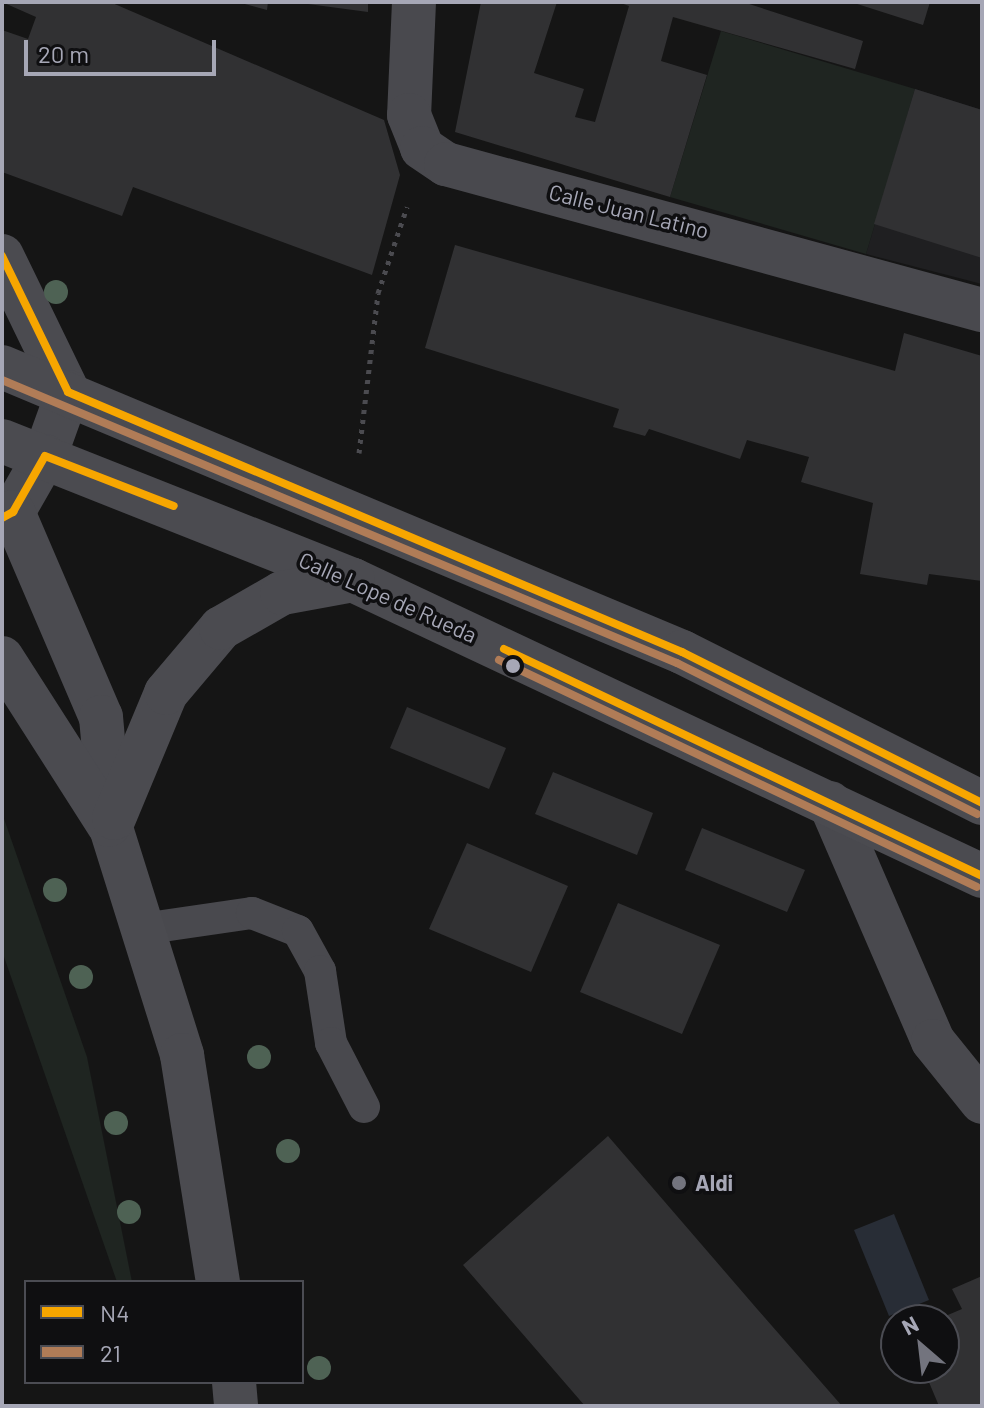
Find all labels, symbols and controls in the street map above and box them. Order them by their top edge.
scale bar [28,24,220,74]
text: 20 m [38,39,89,68]
street label: Calle Juan Latino [546,178,712,244]
street label: Calle Lope de Rueda [295,546,481,648]
unlabelled marker [505,658,521,674]
place label: Aldi [695,1170,733,1196]
marker: Aldi [670,1174,688,1192]
legend [24,1280,304,1384]
text: N4 [100,1298,129,1327]
north arrow [880,1304,960,1384]
text: N [897,1310,922,1339]
text: 21 [100,1338,121,1367]

